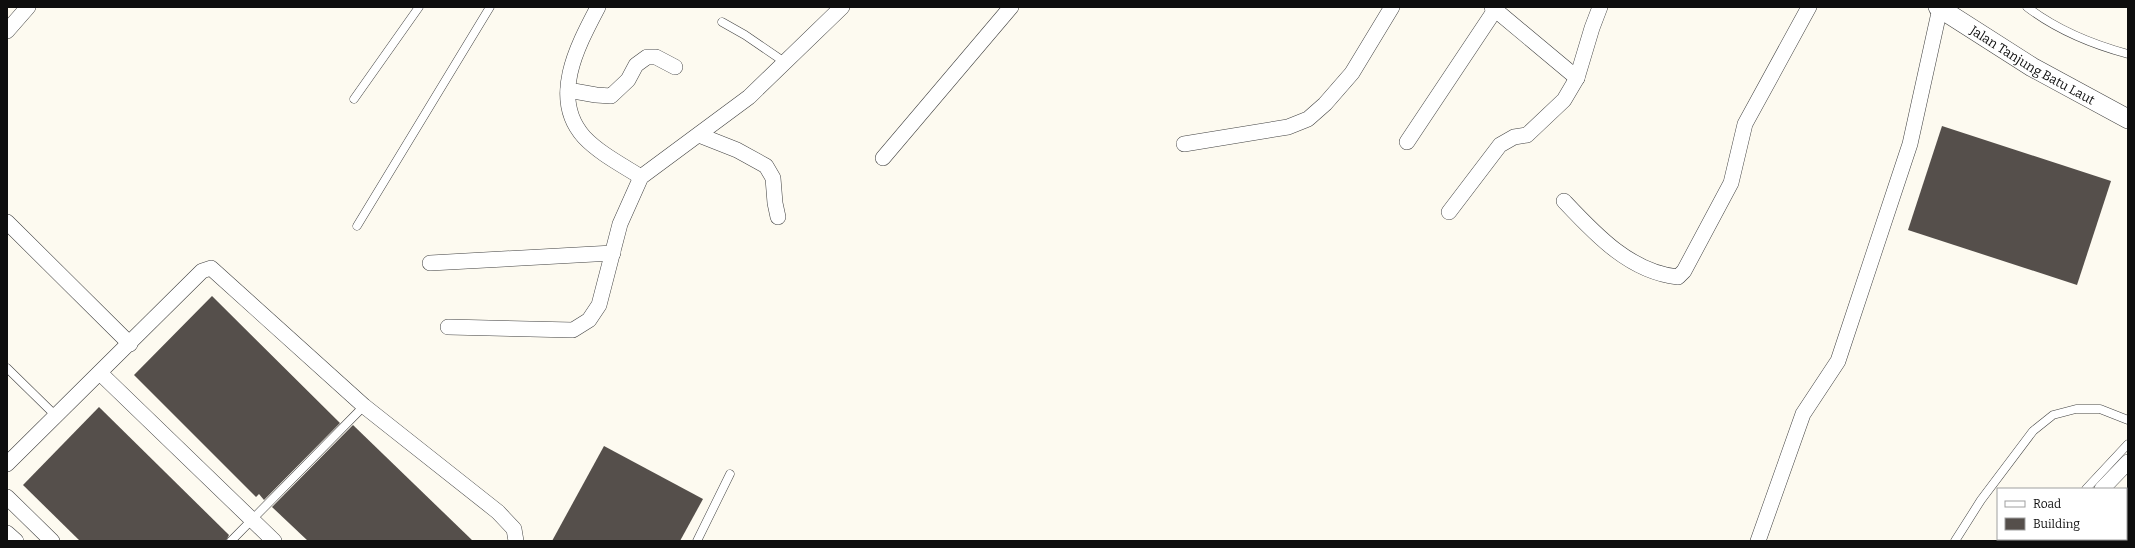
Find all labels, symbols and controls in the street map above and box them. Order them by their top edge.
street label: Jalan Tanjung Batu Laut [1967,22,2098,107]
legend [1997,488,2127,540]
text: Road [2033,497,2061,511]
text: Building [2033,517,2080,531]

